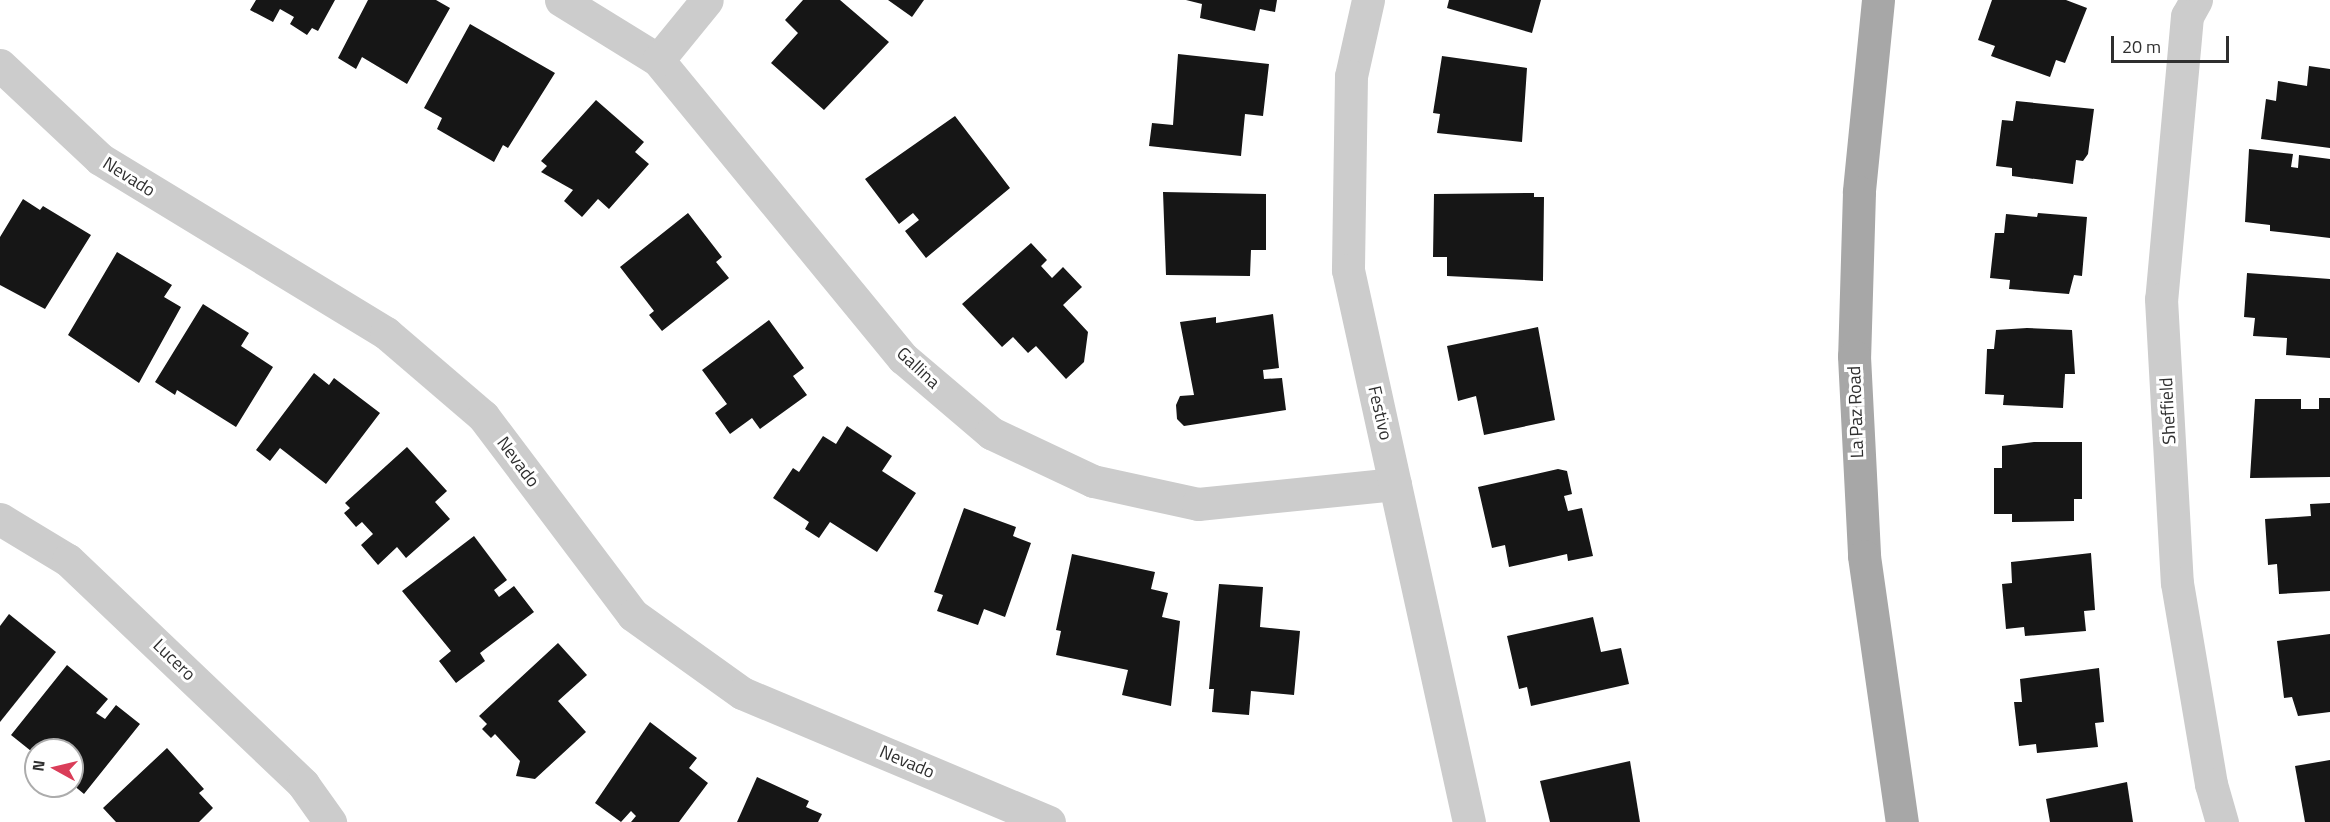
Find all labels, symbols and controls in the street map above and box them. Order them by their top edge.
scale bar [2114,24,2232,62]
text: 20 m [2122,33,2161,60]
street label: Nevado [99,153,159,201]
street label: Gallina [892,343,944,393]
street label: La Paz Road [1844,365,1868,459]
street label: Sheffield [2155,377,2181,445]
street label: Festivo [1363,384,1397,442]
street label: Nevado [492,433,544,491]
street label: Lucero [148,635,200,685]
north arrow [24,738,84,798]
street label: Nevado [876,741,938,783]
text: N [26,759,51,773]

